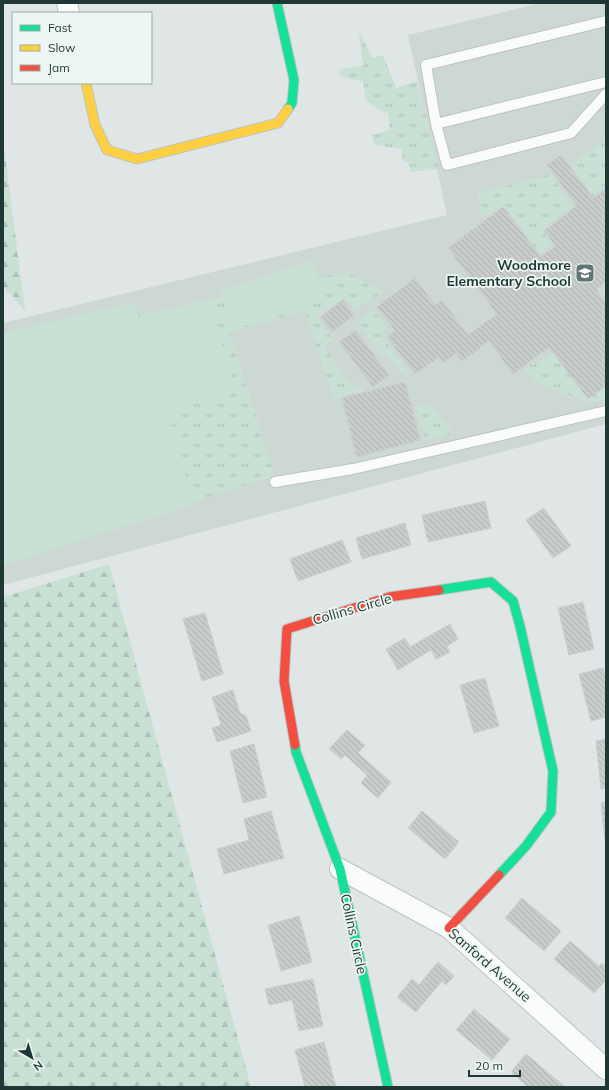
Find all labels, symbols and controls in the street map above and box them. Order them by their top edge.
legend [12,12,152,84]
text: Fast [48,20,72,35]
text: Slow [48,40,76,55]
text: Jam [48,60,70,75]
place label: Woodmore Elementary School [447,256,571,290]
school or university icon: Woodmore Elementary School [574,262,596,284]
street label: Collins Circle [310,589,394,629]
street label: Collins Circle [337,892,371,976]
street label: Sanford Avenue [445,924,535,1006]
north arrow [12,1038,52,1078]
scale bar [469,1052,520,1078]
text: N [31,1058,46,1074]
text: 20 m [475,1058,503,1073]

